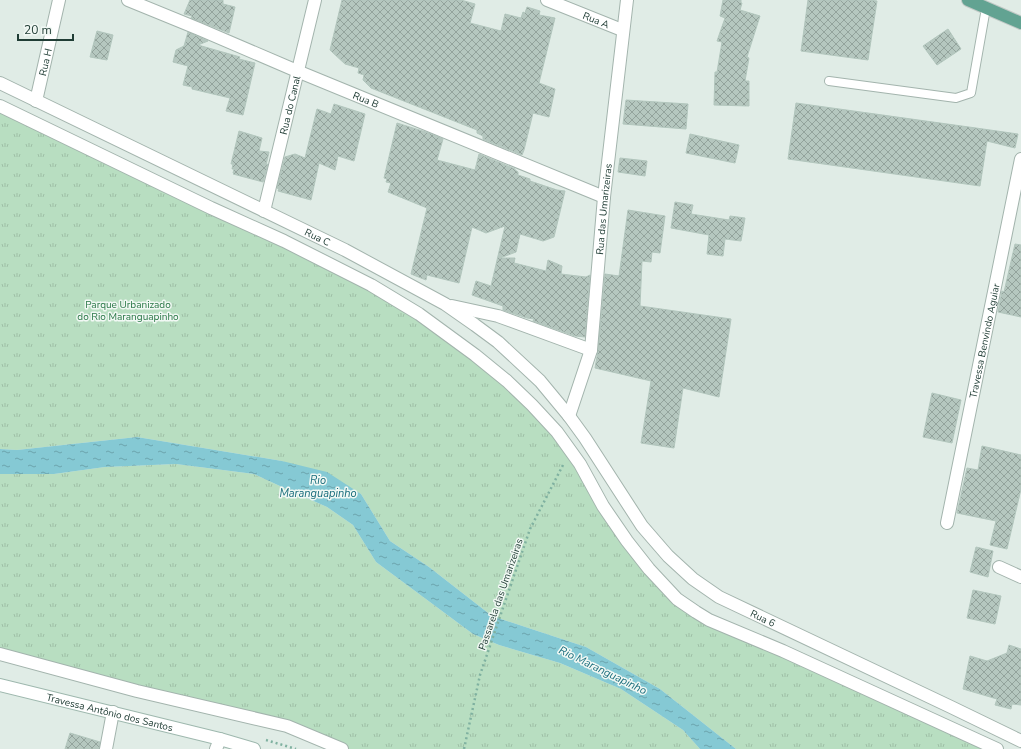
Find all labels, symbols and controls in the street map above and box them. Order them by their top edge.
street label: Rua A [580,9,612,32]
scale bar [18,16,73,42]
text: 20 m [24,22,52,38]
street label: Rua H [36,47,56,77]
street label: Rua do Canal [277,74,304,136]
street label: Rua B [351,89,381,112]
street label: Rua das Umarizeiras [593,163,616,255]
street label: Rua C [302,226,333,250]
street label: Travessa Benvindo Aguiar [967,282,1004,400]
park label: Parque Urbanizado do Rio Maranguapinho [77,298,179,324]
water label: Rio Maranguapinho [279,473,357,501]
street label: Passarela das Umarizeiras [475,536,527,652]
street label: Rua 6 [748,607,777,631]
water label: Rio Maranguapinho [556,643,649,698]
street label: Travessa Antônio dos Santos [45,691,174,735]

